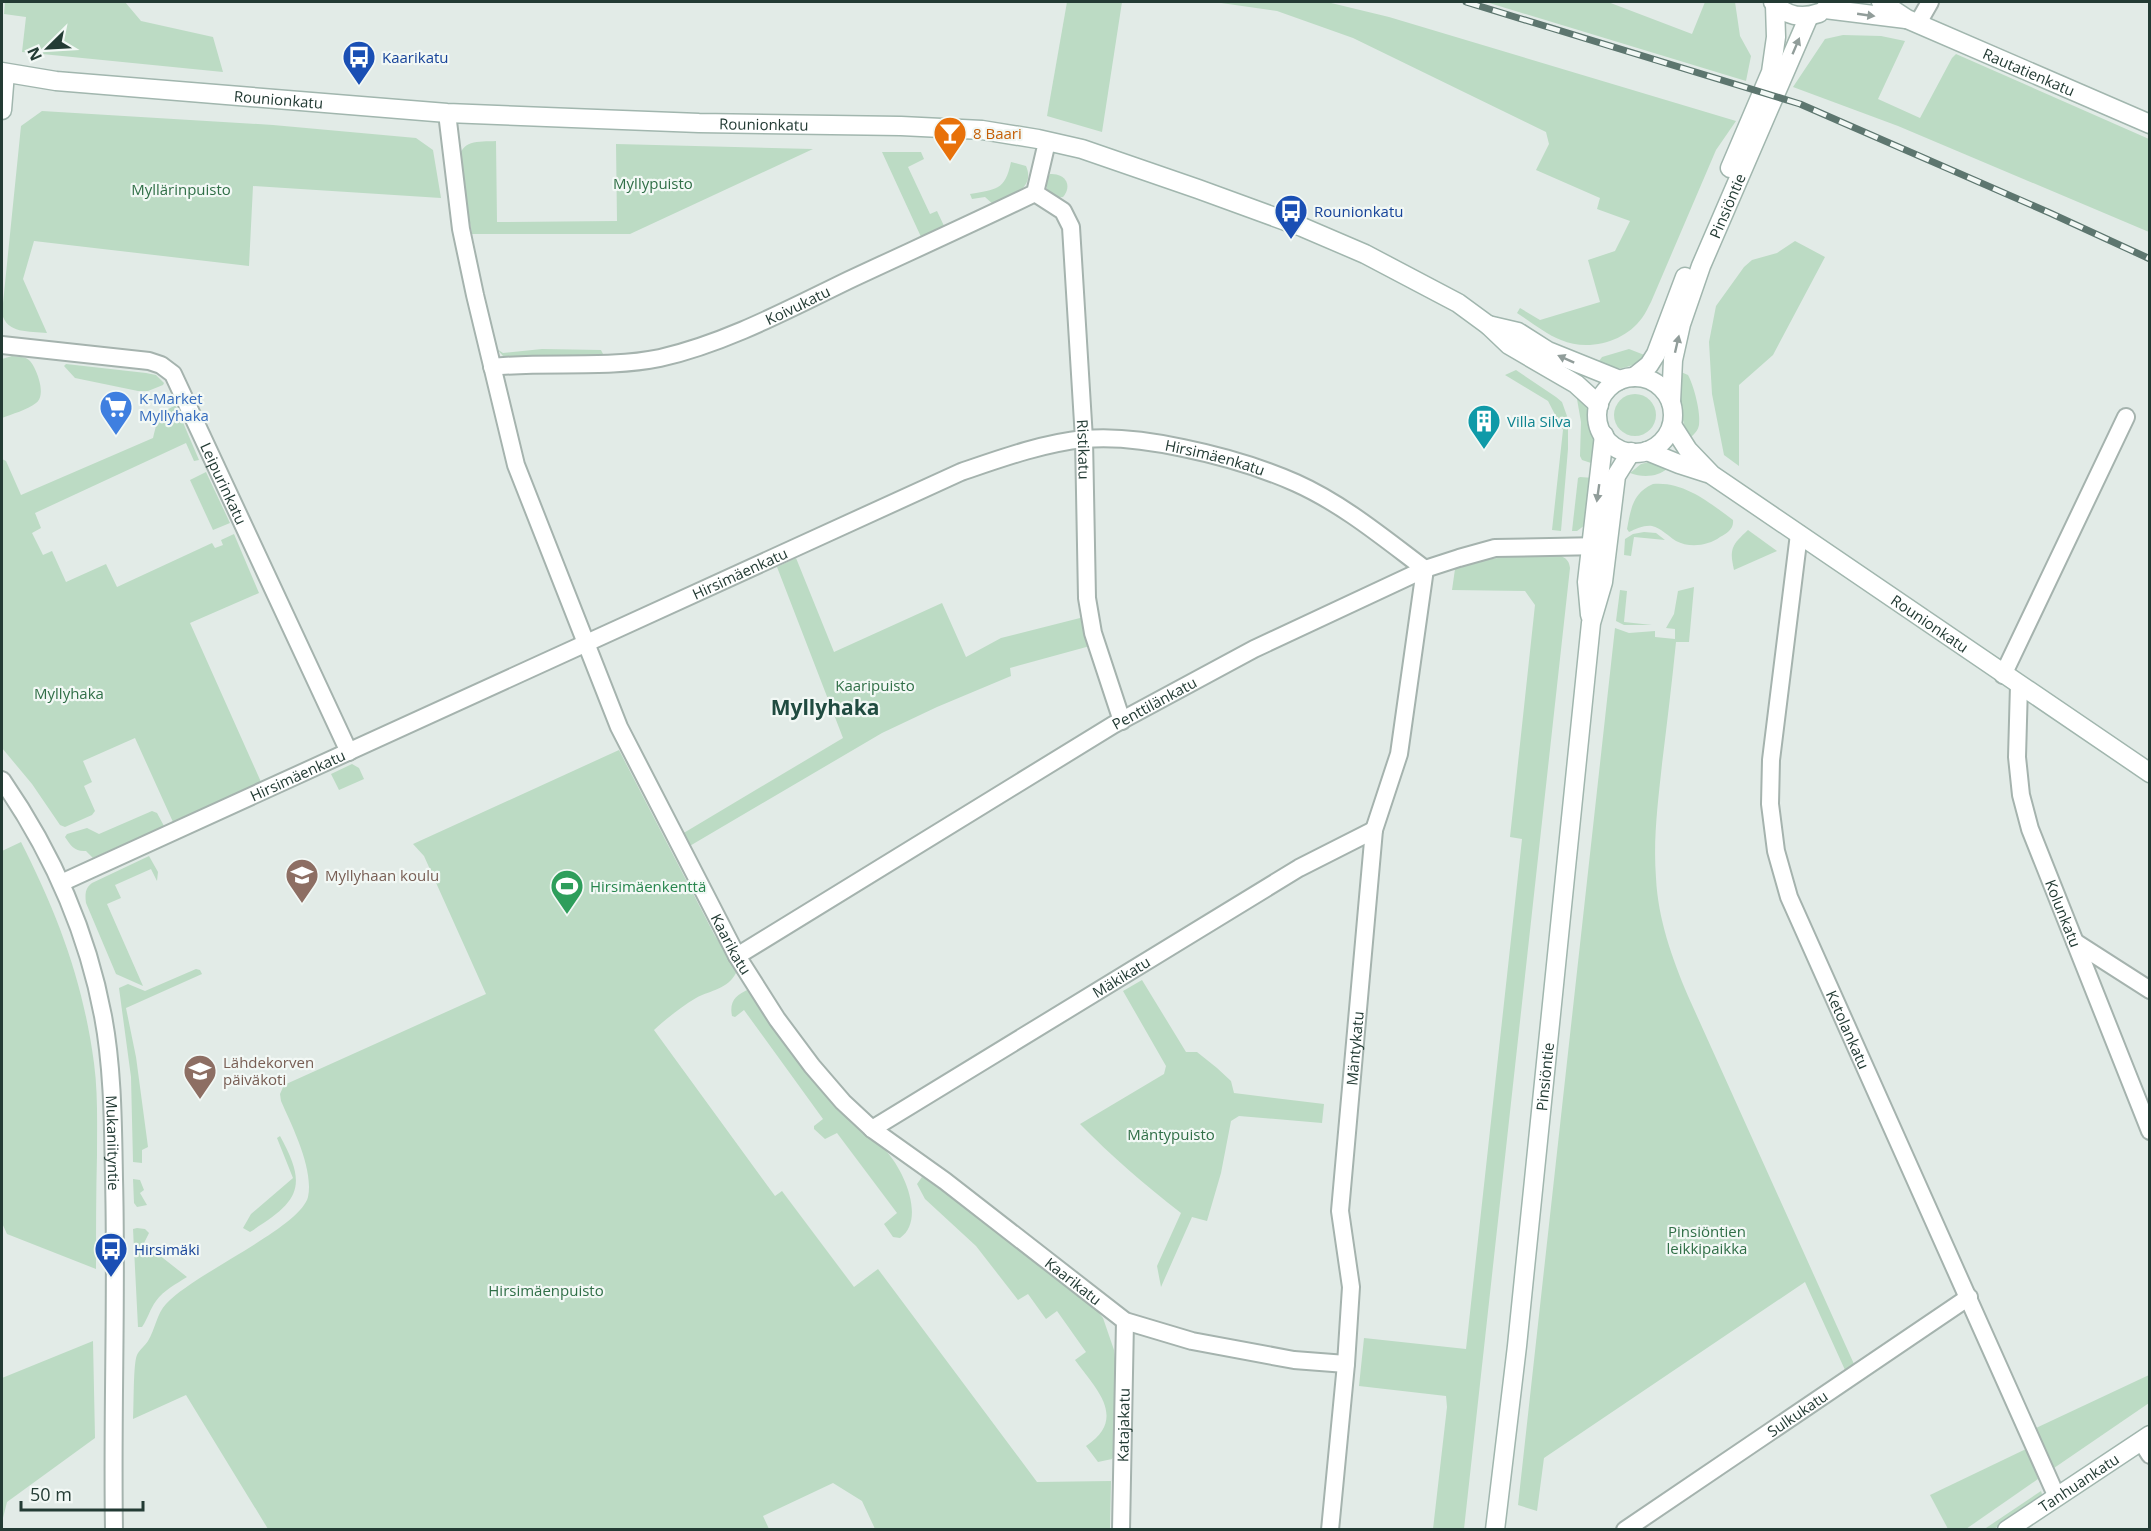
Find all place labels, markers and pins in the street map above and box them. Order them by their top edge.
bus stop icon: Kaarikatu [341,39,377,86]
place label: Kaarikatu [382,47,449,67]
bar icon: 8 Baari [932,115,968,162]
place label: 8 Baari [973,123,1022,143]
bus stop icon: Rounionkatu [1273,193,1309,240]
place label: Rounionkatu [1314,201,1403,221]
place label: K-Market Myllyhaka [139,388,209,425]
supermarket icon: K-Market Myllyhaka [98,389,134,436]
building icon: Villa Silva [1466,403,1502,450]
place label: Villa Silva [1507,411,1571,431]
school or university icon: Myllyhaan koulu [284,857,320,904]
place label: Myllyhaan koulu [325,865,439,885]
sports icon: Hirsimäenkenttä [549,868,585,915]
place label: Hirsimäenkenttä [590,876,706,896]
place label: Lähdekorven päiväkoti [223,1052,314,1089]
school or university icon: Lähdekorven päiväkoti [182,1053,218,1100]
bus stop icon: Hirsimäki [93,1231,129,1278]
place label: Hirsimäki [134,1239,200,1259]

